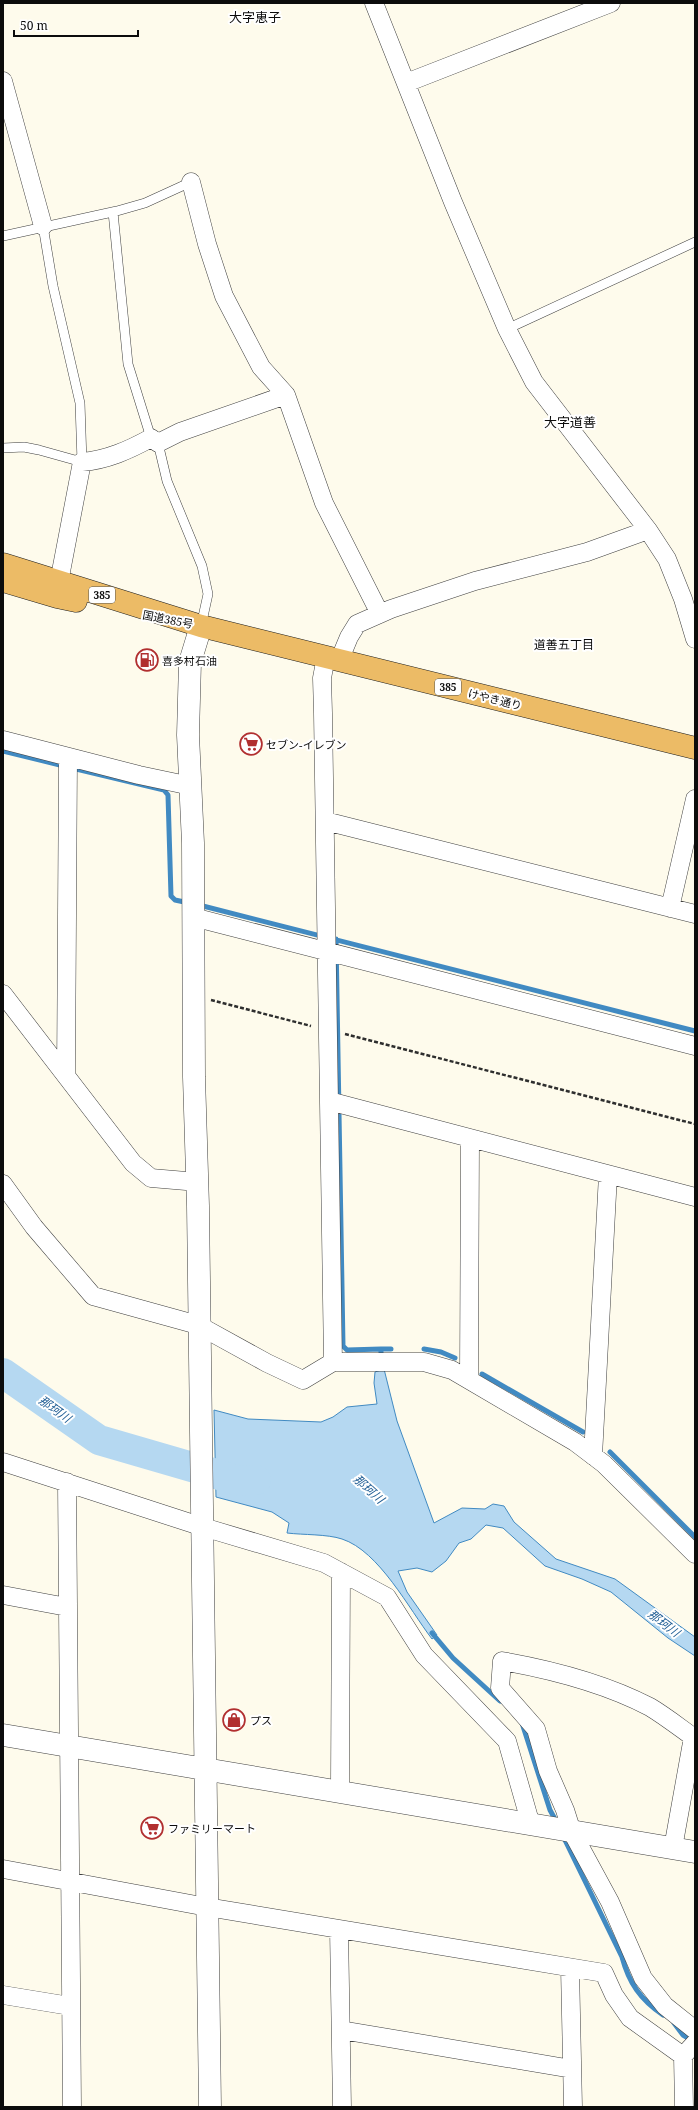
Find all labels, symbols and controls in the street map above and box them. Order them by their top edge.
district label: 大字恵子 [229,8,281,26]
scale bar [14,12,138,38]
text: 50 m [20,17,48,34]
district label: 大字道善 [544,413,596,431]
road number: 385 [89,587,115,603]
street label: 国道385号 [141,607,195,631]
district label: 道善五丁目 [534,636,594,653]
fuel station icon: 喜多村石油 [134,647,160,673]
place label: 喜多村石油 [162,653,217,668]
road number: 385 [435,679,461,695]
street label: けやき通り [467,685,523,713]
supermarket icon: セブン-イレブン [238,731,264,757]
place label: セブン-イレブン [266,737,346,752]
water label: 那珂川 [35,1392,76,1427]
water label: 那珂川 [350,1471,390,1509]
water label: 那珂川 [645,1605,685,1642]
shop icon: プス [221,1707,247,1733]
place label: プス [250,1713,272,1728]
supermarket icon: ファミリーマート [139,1815,165,1841]
place label: ファミリーマート [168,1821,256,1836]

